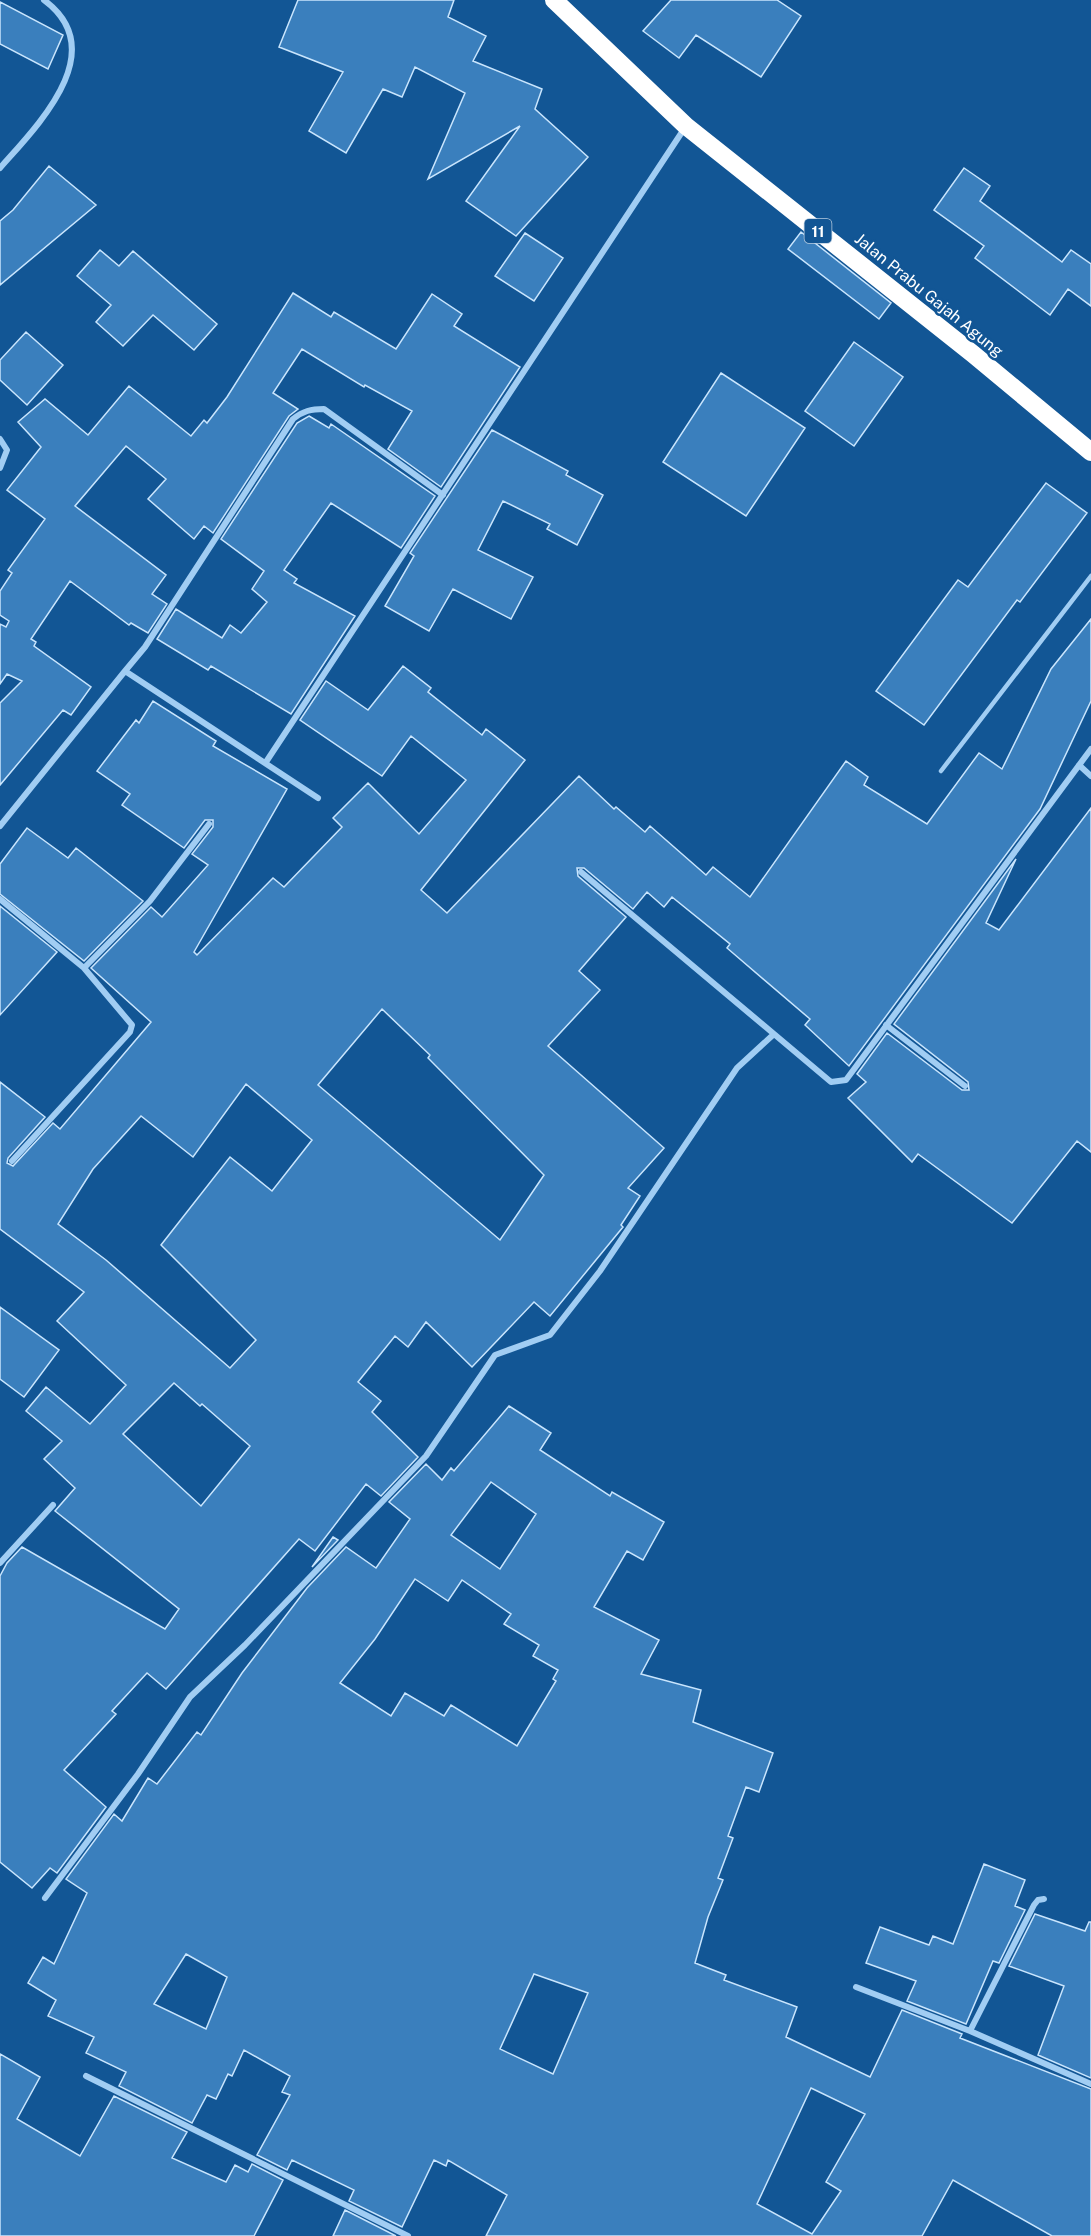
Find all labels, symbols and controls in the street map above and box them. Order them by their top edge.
road number: 11 [804,219,832,243]
street label: Jalan Prabu Gajah Agung [851,229,1007,361]

